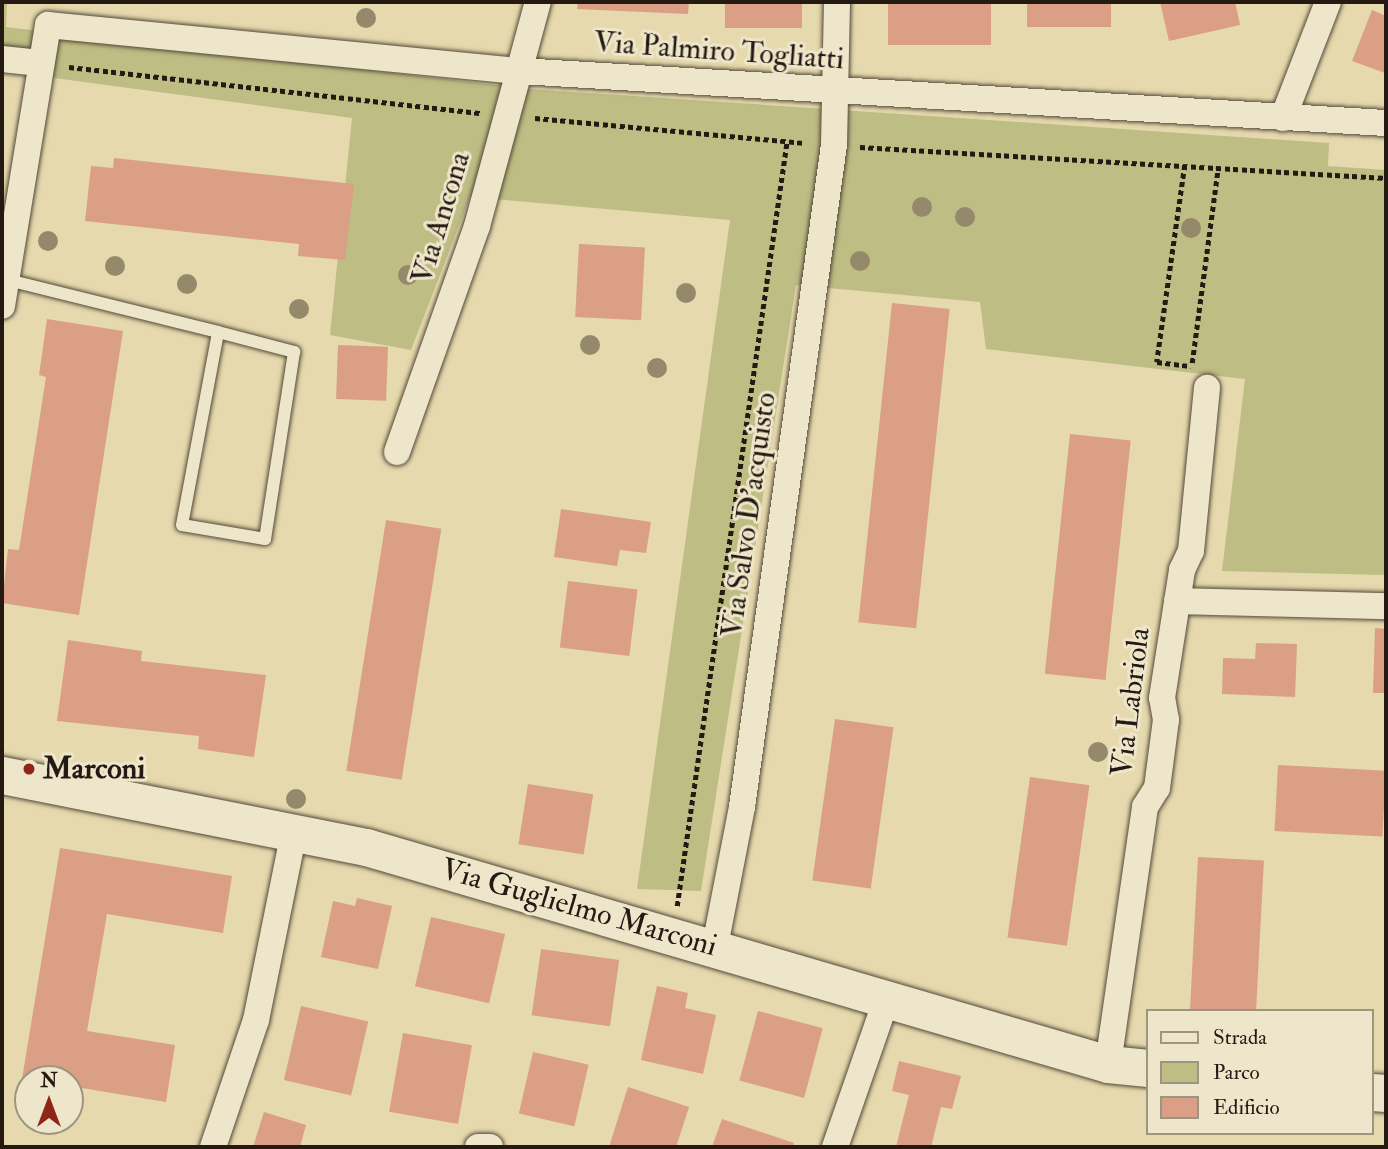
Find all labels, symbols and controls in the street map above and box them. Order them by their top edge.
street label: Via Palmiro Togliatti [593,24,845,78]
street label: Via Ancona [404,148,478,288]
street label: Via Salvo D'acquisto [714,390,784,640]
street label: Via Labriola [1104,625,1158,779]
place label: Marconi [43,751,145,787]
marker: Marconi [21,761,37,777]
street label: Via Guglielmo Marconi [437,851,721,965]
legend [1146,1009,1374,1135]
text: Strada [1213,1024,1267,1051]
text: Parco [1213,1059,1260,1086]
north arrow [14,1065,84,1135]
text: N [40,1069,58,1093]
text: Edificio [1213,1094,1280,1121]

